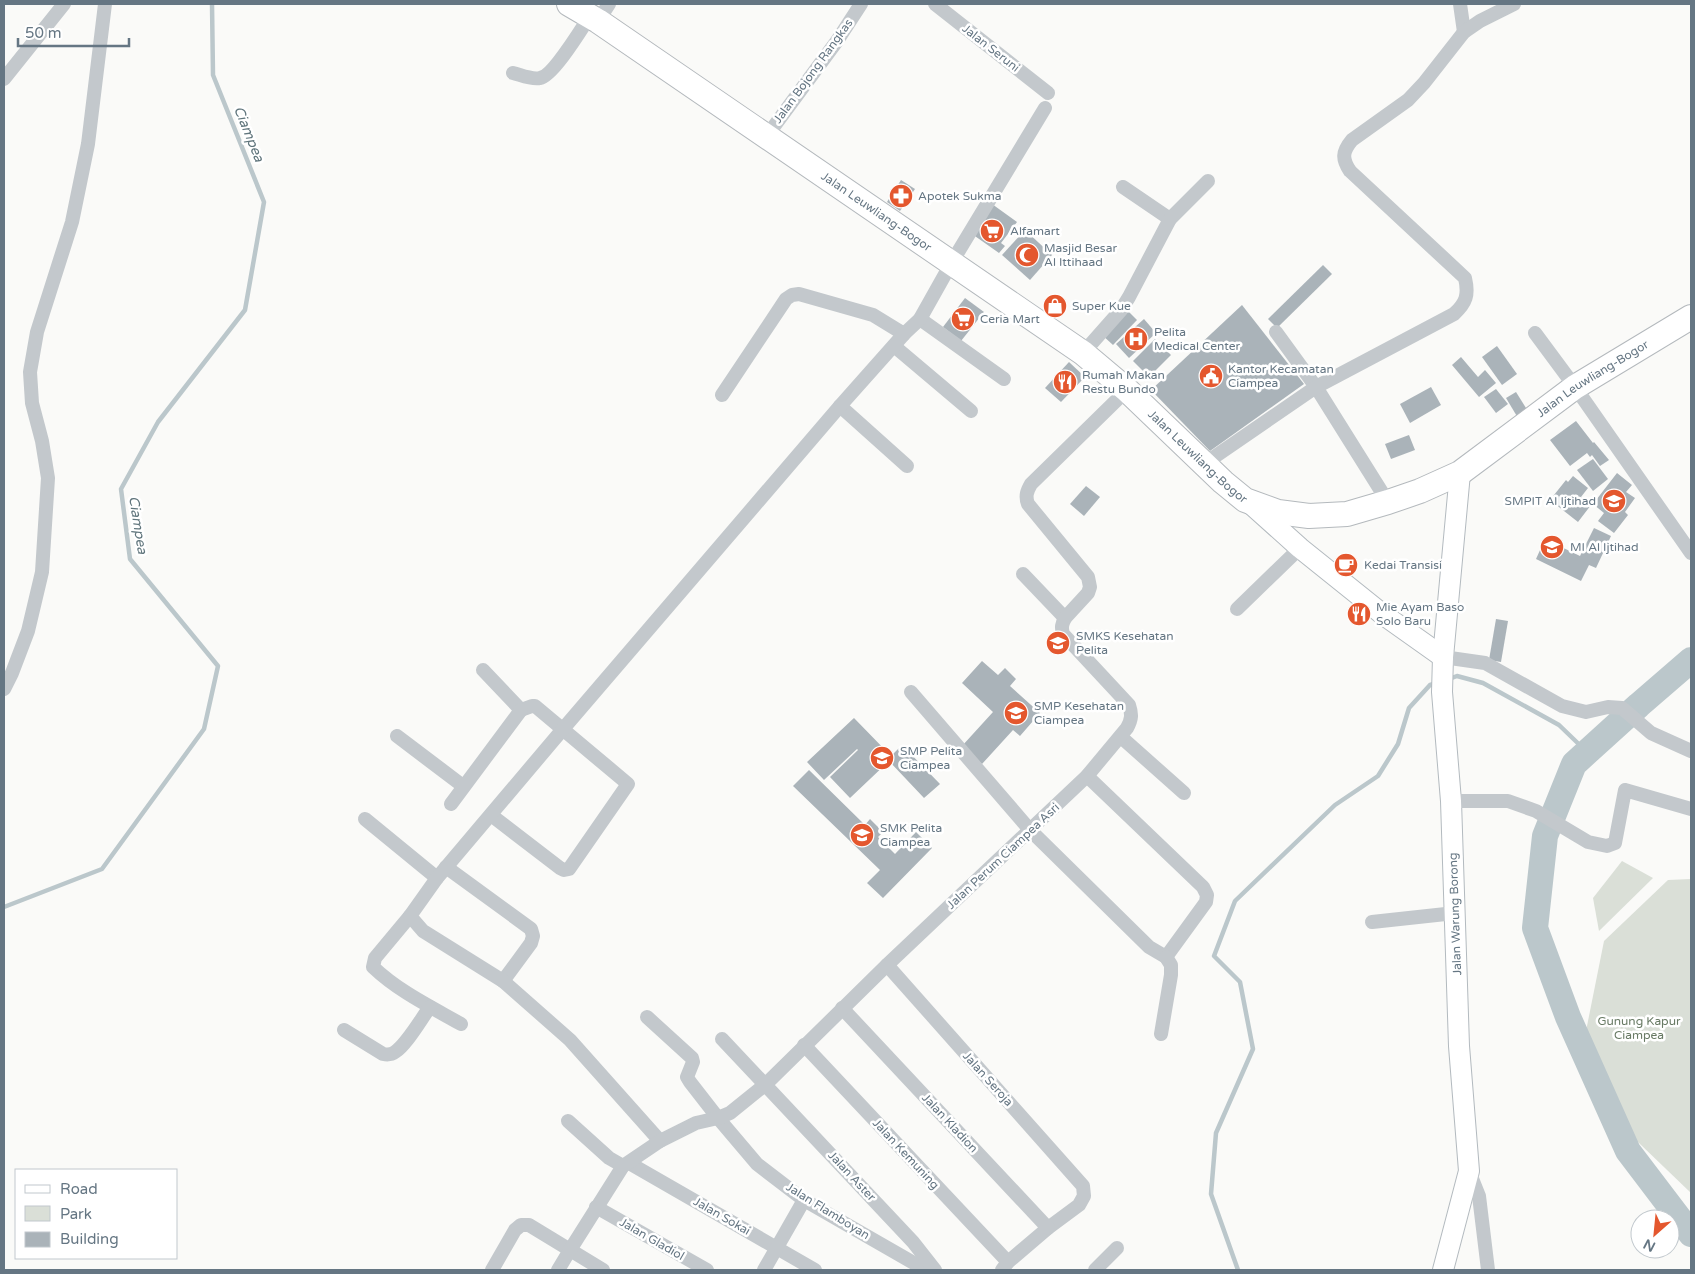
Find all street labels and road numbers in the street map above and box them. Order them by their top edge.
street label: Jalan Bojong Rangkas [770,16,856,126]
street label: Jalan Seruni [960,21,1022,75]
street label: Jalan Leuwliang-Bogor [819,169,935,254]
street label: Jalan Leuwliang-Bogor [1534,337,1651,420]
street label: Jalan Leuwliang-Bogor [1145,407,1251,506]
street label: Jalan Perum Ciampea Asri [944,800,1062,912]
street label: Jalan Warung Borong [1446,852,1464,976]
street label: Jalan Seroja [960,1049,1016,1109]
street label: Jalan Kladion [919,1091,981,1155]
street label: Jalan Kemuning [870,1116,942,1192]
street label: Jalan Aster [825,1148,879,1204]
street label: Jalan Flamboyan [784,1180,872,1242]
street label: Jalan Sokai [691,1194,753,1238]
street label: Jalan Gladiol [617,1215,687,1263]

